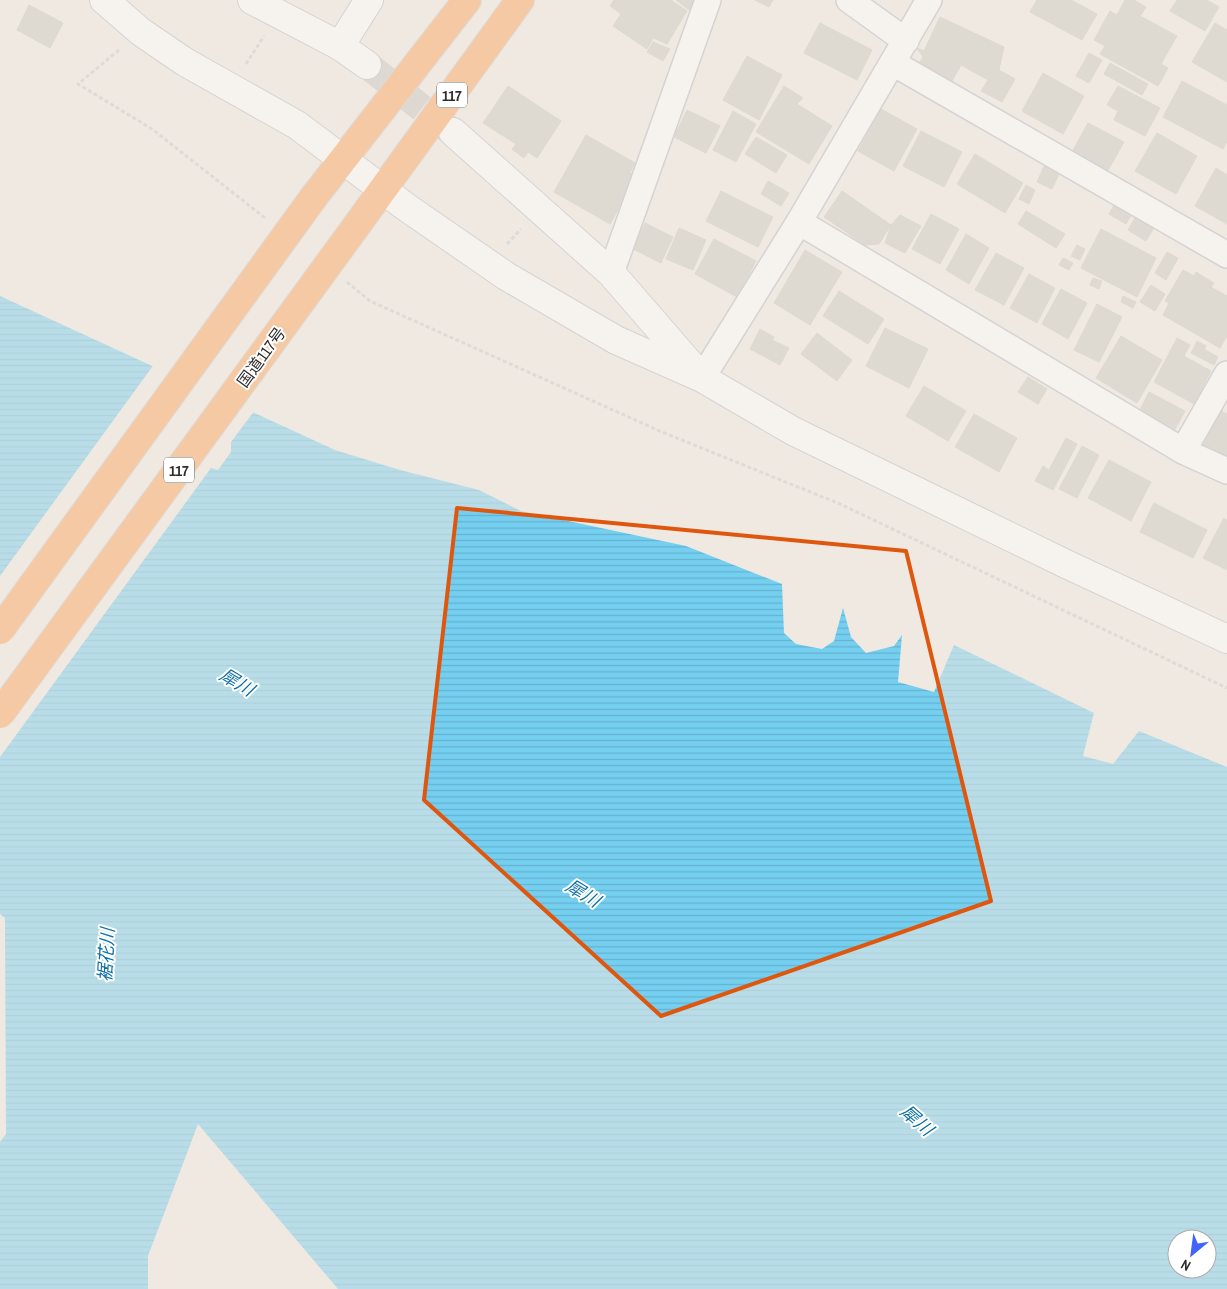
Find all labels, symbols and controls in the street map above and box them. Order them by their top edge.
road number: 117 [437,82,467,108]
street label: 国道117号 [232,323,290,391]
road number: 117 [164,458,194,482]
water label: 犀川 [215,662,261,703]
water label: 犀川 [561,873,607,914]
water label: 裾花川 [92,925,120,983]
water label: 犀川 [895,1099,940,1143]
north arrow [1167,1229,1217,1279]
text: N [1178,1255,1194,1275]

